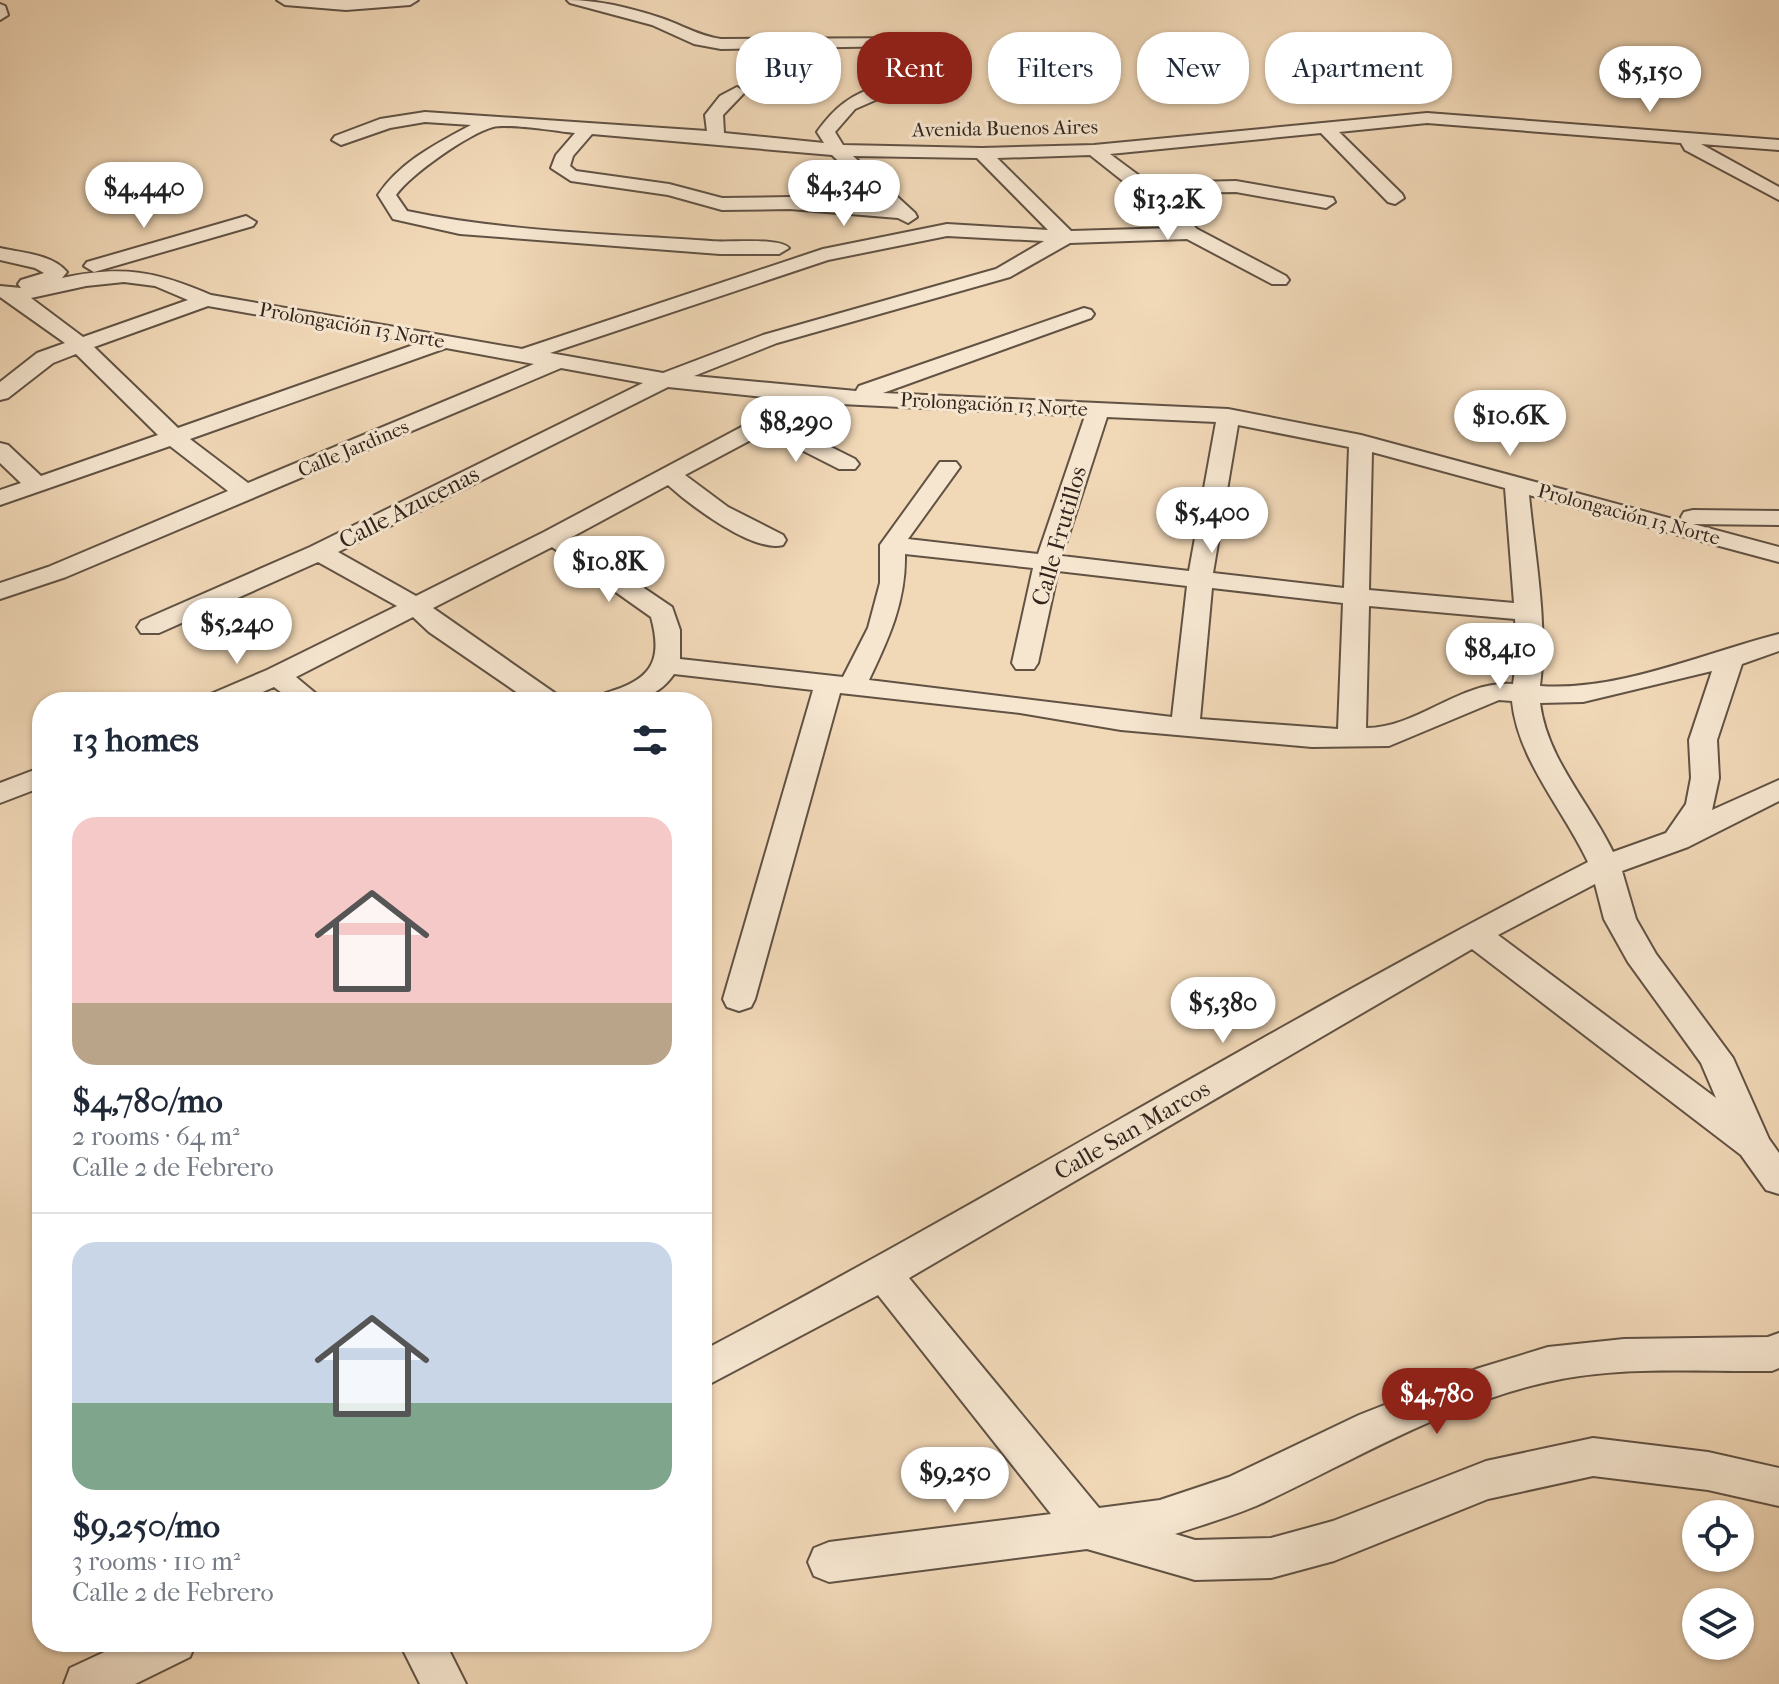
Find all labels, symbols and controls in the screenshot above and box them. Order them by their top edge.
chip: Buy [736,32,841,104]
chip: Rent [857,32,972,104]
chip: Filters [988,32,1121,104]
chip: New [1137,32,1249,104]
chip: Apartment [1265,32,1452,104]
pin: $5,150 [1585,46,1715,114]
text: $5,150 [1617,56,1683,87]
street label: Avenida Buenos Aires [911,115,1098,142]
pin: $4,340 [779,160,909,228]
pin: $4,440 [79,162,209,230]
text: $4,340 [806,170,882,201]
text: $4,440 [103,172,185,203]
pin: $13.2K [1103,174,1233,242]
text: $13.2K [1132,184,1204,215]
street label: Prolongación 13 Norte [257,298,447,353]
street label: Prolongación 13 Norte [900,388,1089,421]
pin: $10.6K [1445,390,1575,458]
pin: $8,290 [731,396,861,464]
text: $10.6K [1472,400,1548,431]
text: $8,290 [759,406,833,437]
street label: Calle Jardines [294,415,412,482]
street label: Calle Azucenas [334,460,484,554]
street label: Calle Frutillos [1026,463,1092,609]
street label: Prolongación 13 Norte [1535,479,1723,550]
pin: $5,400 [1147,487,1277,555]
text: $5,400 [1174,497,1250,528]
pin: $10.8K [544,536,674,604]
text: $10.8K [572,546,646,577]
pin: $5,240 [172,598,302,666]
text: $5,240 [200,608,274,639]
pin: $8,410 [1435,623,1565,691]
text: $8,410 [1464,633,1536,664]
icon: filters [628,718,672,762]
text: 13 homes [72,720,199,760]
icon: home [300,869,444,1013]
pin: $5,380 [1158,977,1288,1045]
text: $5,380 [1189,987,1257,1018]
street label: Calle San Marcos [1049,1074,1215,1186]
text: $4,780/mo [72,1081,223,1121]
text: 2 rooms · 64 m² [72,1121,240,1152]
text: Calle 2 de Febrero [72,1152,274,1183]
icon: home [300,1294,444,1438]
pin: $4,780 [1372,1368,1502,1436]
text: $4,780 [1400,1378,1474,1409]
pin: $9,250 [890,1447,1020,1515]
text: $9,250 [919,1457,991,1488]
map controls [1682,1500,1754,1660]
button: locate [1682,1500,1754,1572]
text: $9,250/mo [72,1506,220,1546]
text: 3 rooms · 110 m² [72,1546,240,1577]
text: Calle 2 de Febrero [72,1577,274,1608]
button: layers [1682,1588,1754,1660]

